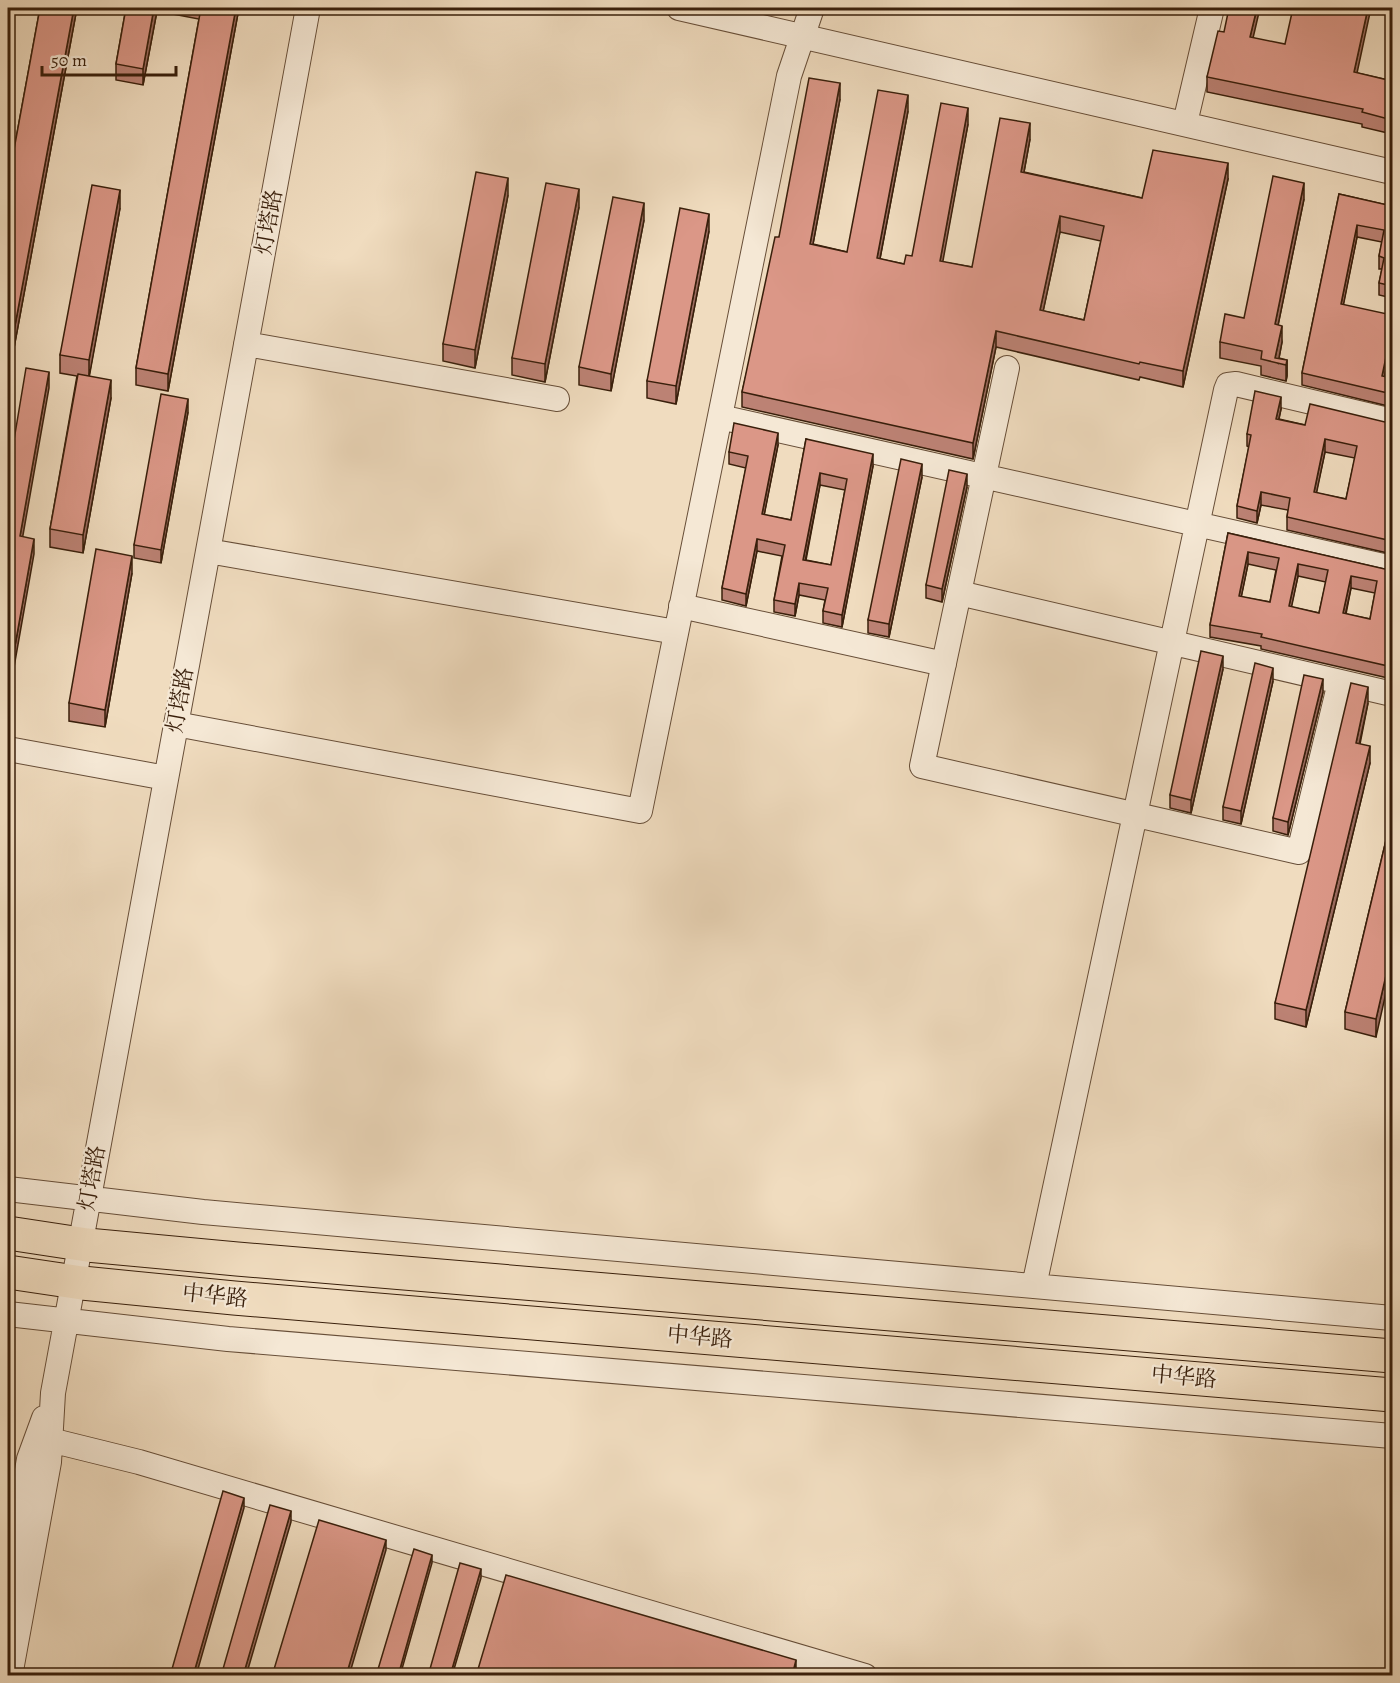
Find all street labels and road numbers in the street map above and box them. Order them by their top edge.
street label: 灯塔路 [248,187,290,257]
street label: 灯塔路 [159,665,201,735]
street label: 灯塔路 [71,1143,113,1213]
street label: 中华路 [181,1278,249,1314]
street label: 中华路 [666,1319,734,1355]
street label: 中华路 [1150,1359,1218,1395]

